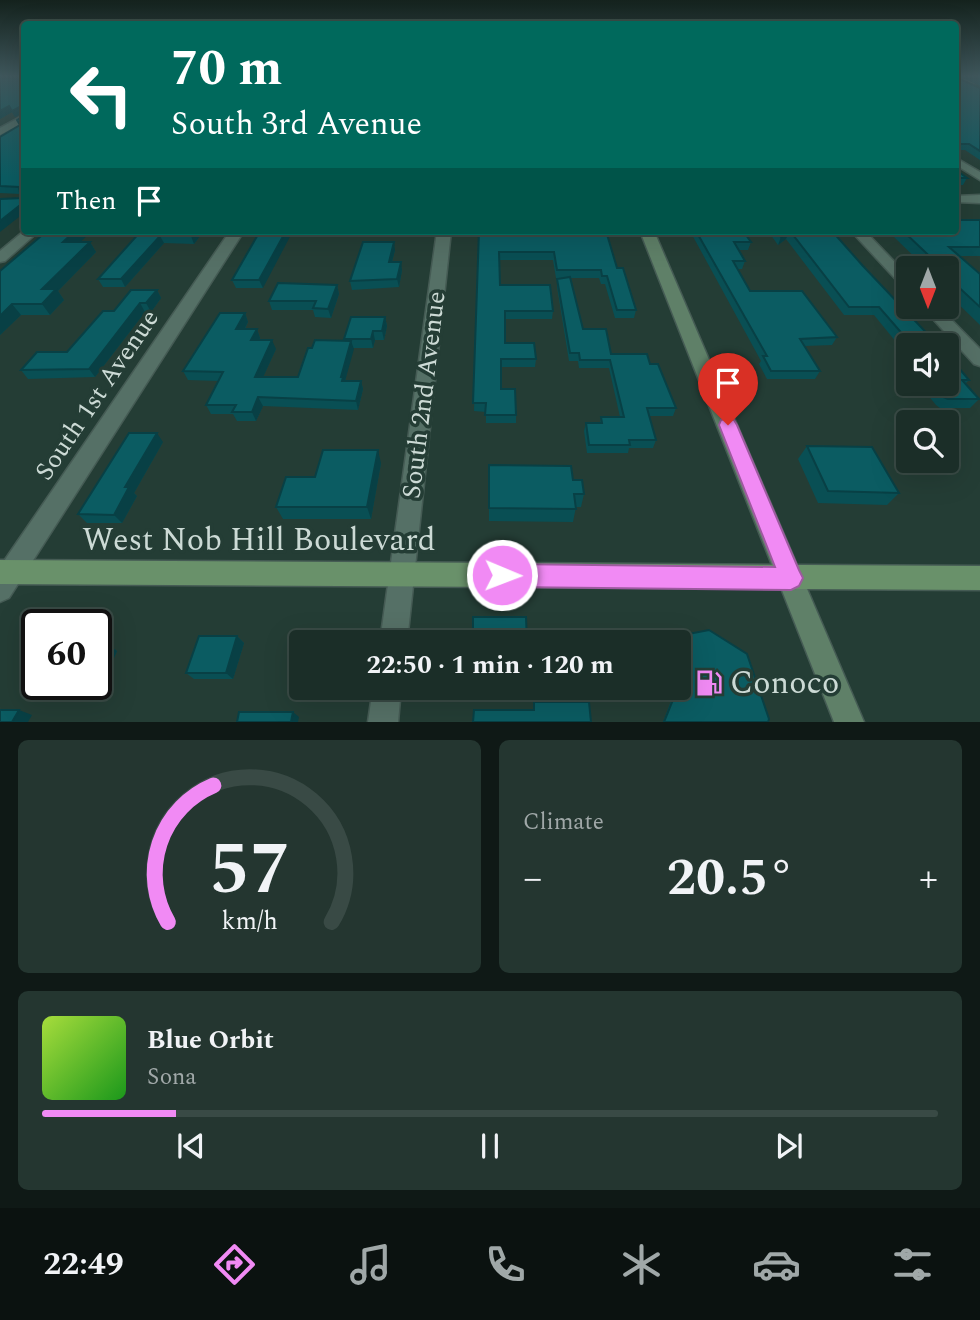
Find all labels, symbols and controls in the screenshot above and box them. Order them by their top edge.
text: 70 m [171,32,282,107]
icon: left [56,49,147,140]
text: South 3rd Avenue [171,100,422,149]
text: Then [56,181,116,221]
icon: arrive [130,182,168,220]
north arrow [896,256,959,318]
map controls [896,256,959,473]
street label: South 2nd Avenue [391,289,457,501]
street label: South 1st Avenue [25,301,169,489]
button: sound [896,333,959,396]
pin [698,353,758,425]
icon: arrive [709,364,747,402]
button: search [896,410,959,473]
street label: West Nob Hill Boulevard [82,516,436,565]
position arrow [465,538,539,612]
speed limit sign: 60 [21,609,112,700]
text: 22:50 · 1 min · 120 m [366,645,614,685]
place label: Conoco [730,659,839,708]
fuel station icon: Conoco [694,668,724,698]
text: Climate [523,805,604,840]
text: 57 [209,816,290,927]
text: 20.5° [667,839,794,918]
text: − [523,850,542,908]
text: + [919,850,938,908]
text: km/h [221,903,278,941]
text: Blue Orbit [147,1020,274,1060]
text: Sona [147,1060,197,1095]
icon: previous [172,1127,210,1165]
icon: pause [471,1127,509,1165]
icon: next [770,1127,808,1165]
text: 22:49 [43,1240,124,1289]
icon: directions [210,1240,259,1289]
icon: music [346,1240,395,1289]
icon: phone [481,1240,530,1289]
icon: climate [617,1240,666,1289]
icon: car [752,1240,801,1289]
icon: filters [888,1240,937,1289]

